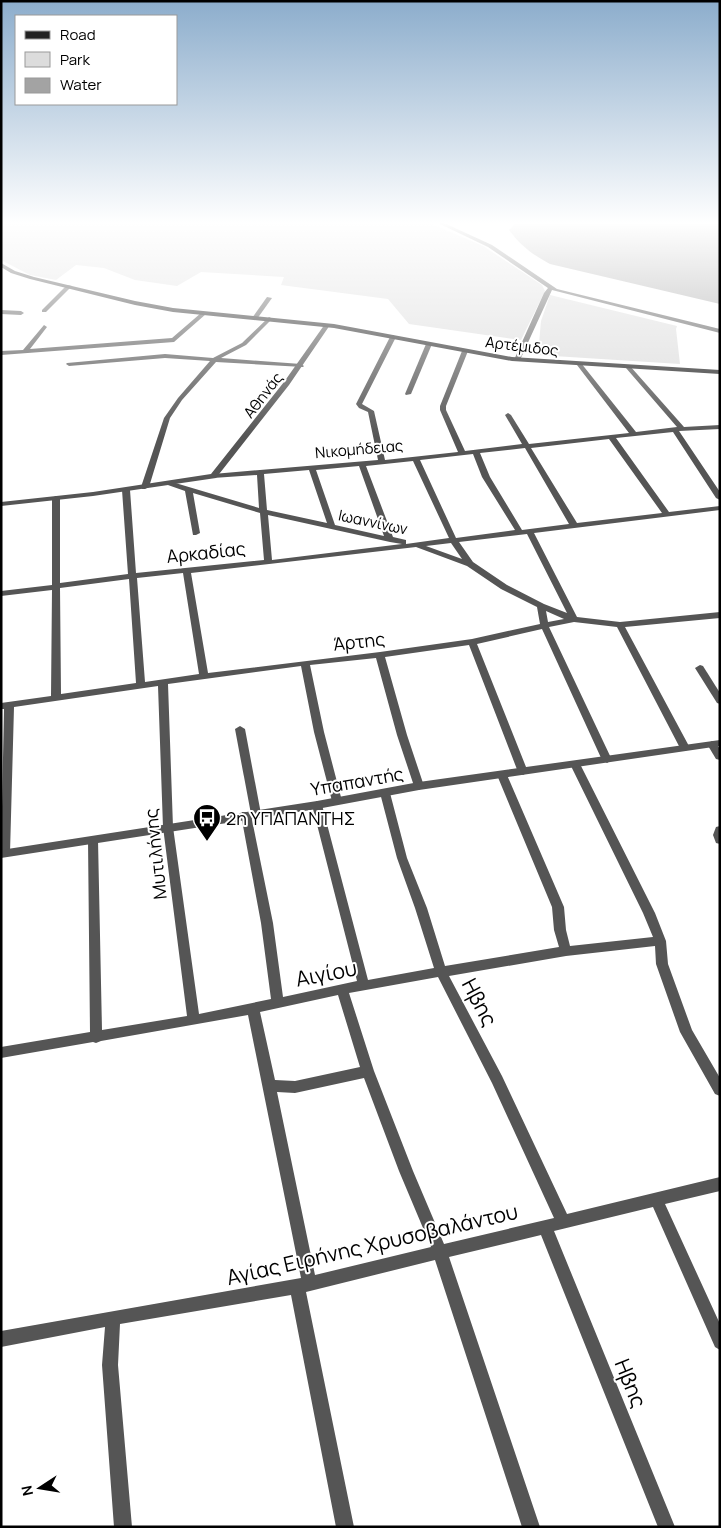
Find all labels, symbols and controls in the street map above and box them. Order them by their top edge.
legend [15,15,178,105]
text: Road [60,24,96,45]
text: Park [60,49,90,70]
text: Water [60,74,102,95]
street label: Αρτέμιδος [484,331,560,361]
street label: Αθηνάς [238,368,288,422]
street label: Νικομήδειας [314,435,404,463]
street label: Ιωαννίνων [336,504,410,540]
street label: Αρκαδίας [165,536,247,568]
street label: Άρτης [332,626,386,656]
street label: Υπαπαντής [309,761,405,801]
bus stop icon: 2η ΥΠΑΠΑΝΤΗΣ [192,803,222,842]
place label: 2η ΥΠΑΠΑΝΤΗΣ [226,806,355,830]
street label: Μυτιλήνης [138,807,172,901]
street label: Αιγίου [293,953,359,993]
street label: Ηβης [456,973,504,1031]
street label: Αγίας Ειρήνης Χρυσοβαλάντου [224,1197,520,1291]
street label: Ηβης [609,1354,653,1412]
north arrow [15,1463,65,1513]
text: N [16,1484,37,1498]

